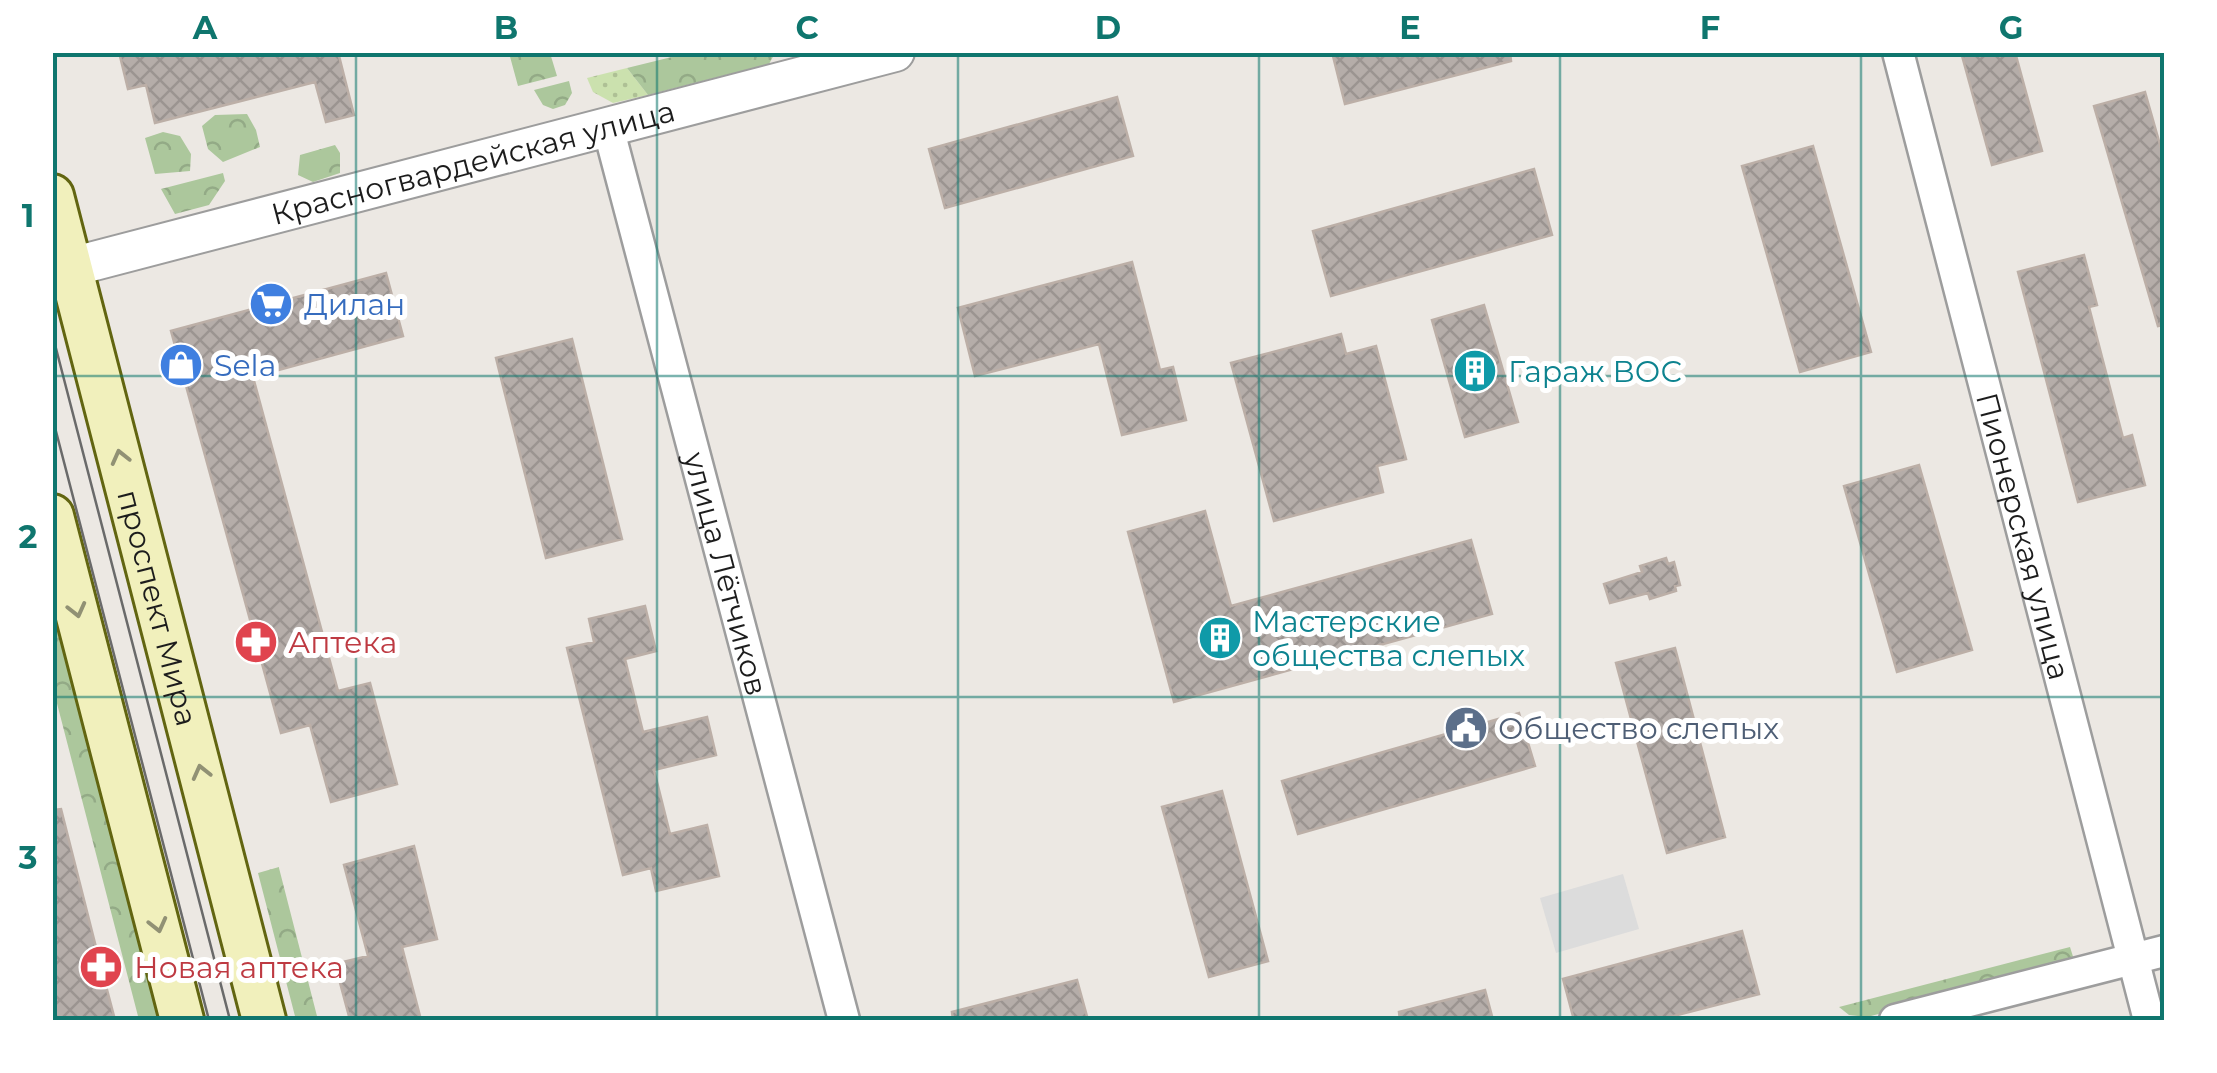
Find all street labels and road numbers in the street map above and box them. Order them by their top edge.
street label: Красногвардейская улица [267,92,679,233]
street label: Пионерская улица [1969,388,2078,683]
street label: улица Лётчиков [676,447,776,699]
street label: проспект Мира [110,486,206,730]

